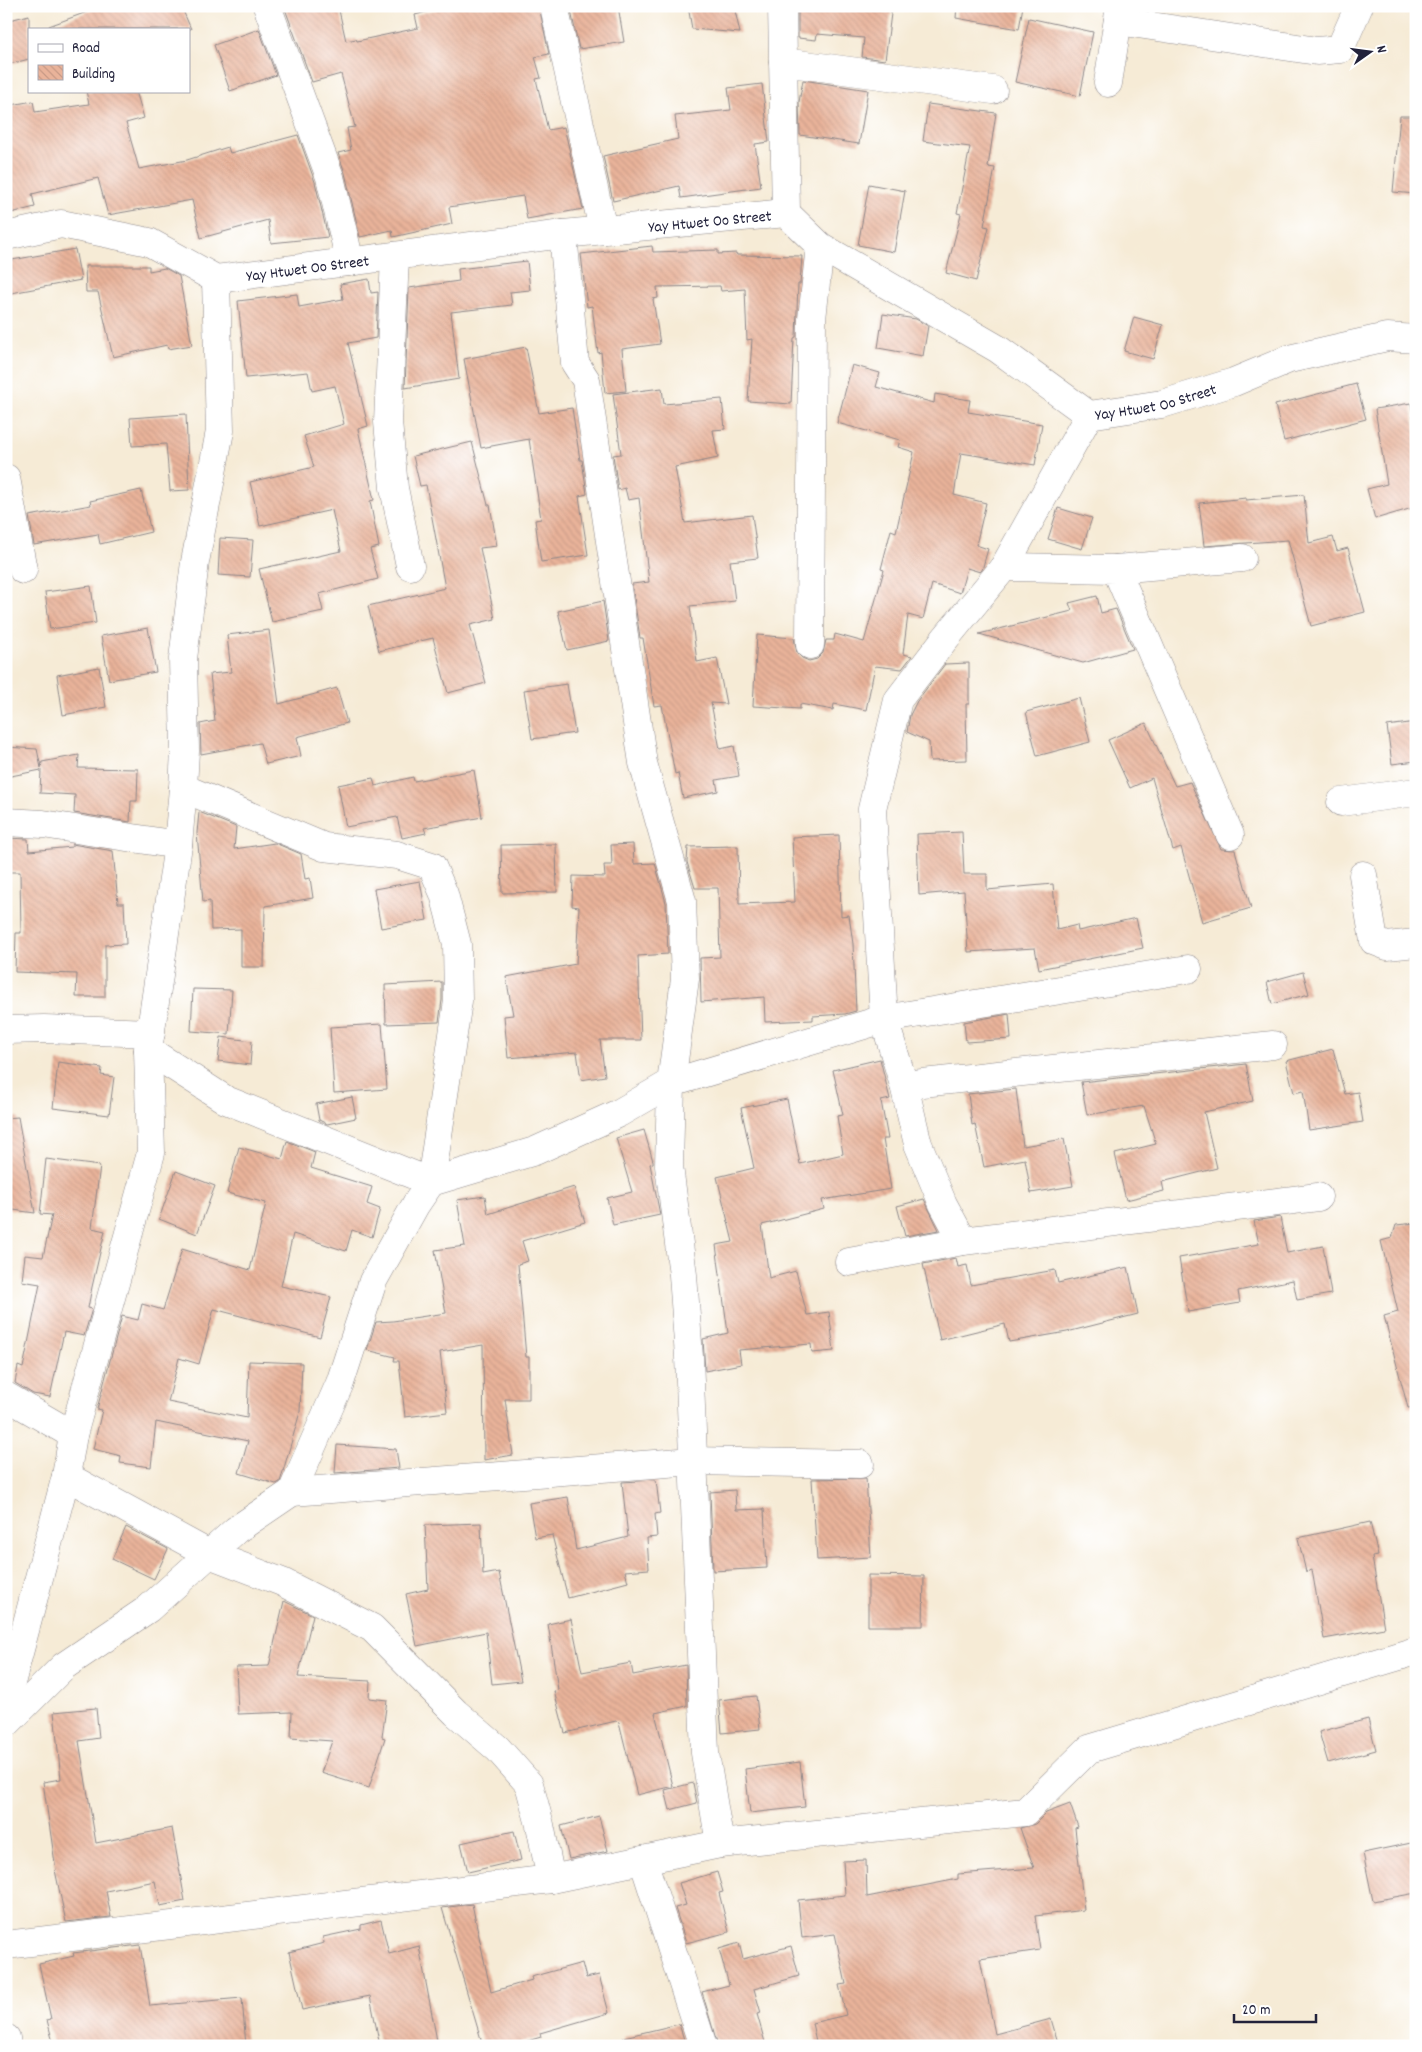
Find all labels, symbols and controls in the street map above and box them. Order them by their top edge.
legend [28,28,190,92]
north arrow [1344,28,1394,78]
text: Road [72,38,100,60]
text: N [1370,44,1391,55]
text: Building [72,64,115,86]
street label: Yay Htwet Oo Street [647,205,773,240]
street label: Yay Htwet Oo Street [245,250,371,289]
street label: Yay Htwet Oo Street [1094,379,1220,428]
scale bar [1234,1992,1317,2024]
text: 20 m [1242,2000,1270,2022]

